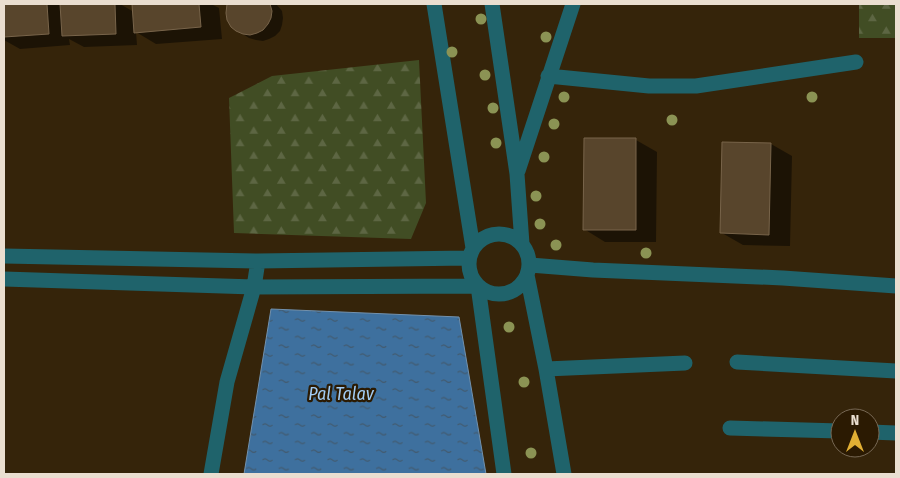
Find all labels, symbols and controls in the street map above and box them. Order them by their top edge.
water label: Pal Talav [308,383,375,405]
north arrow [830,408,880,458]
text: N [851,412,859,429]

